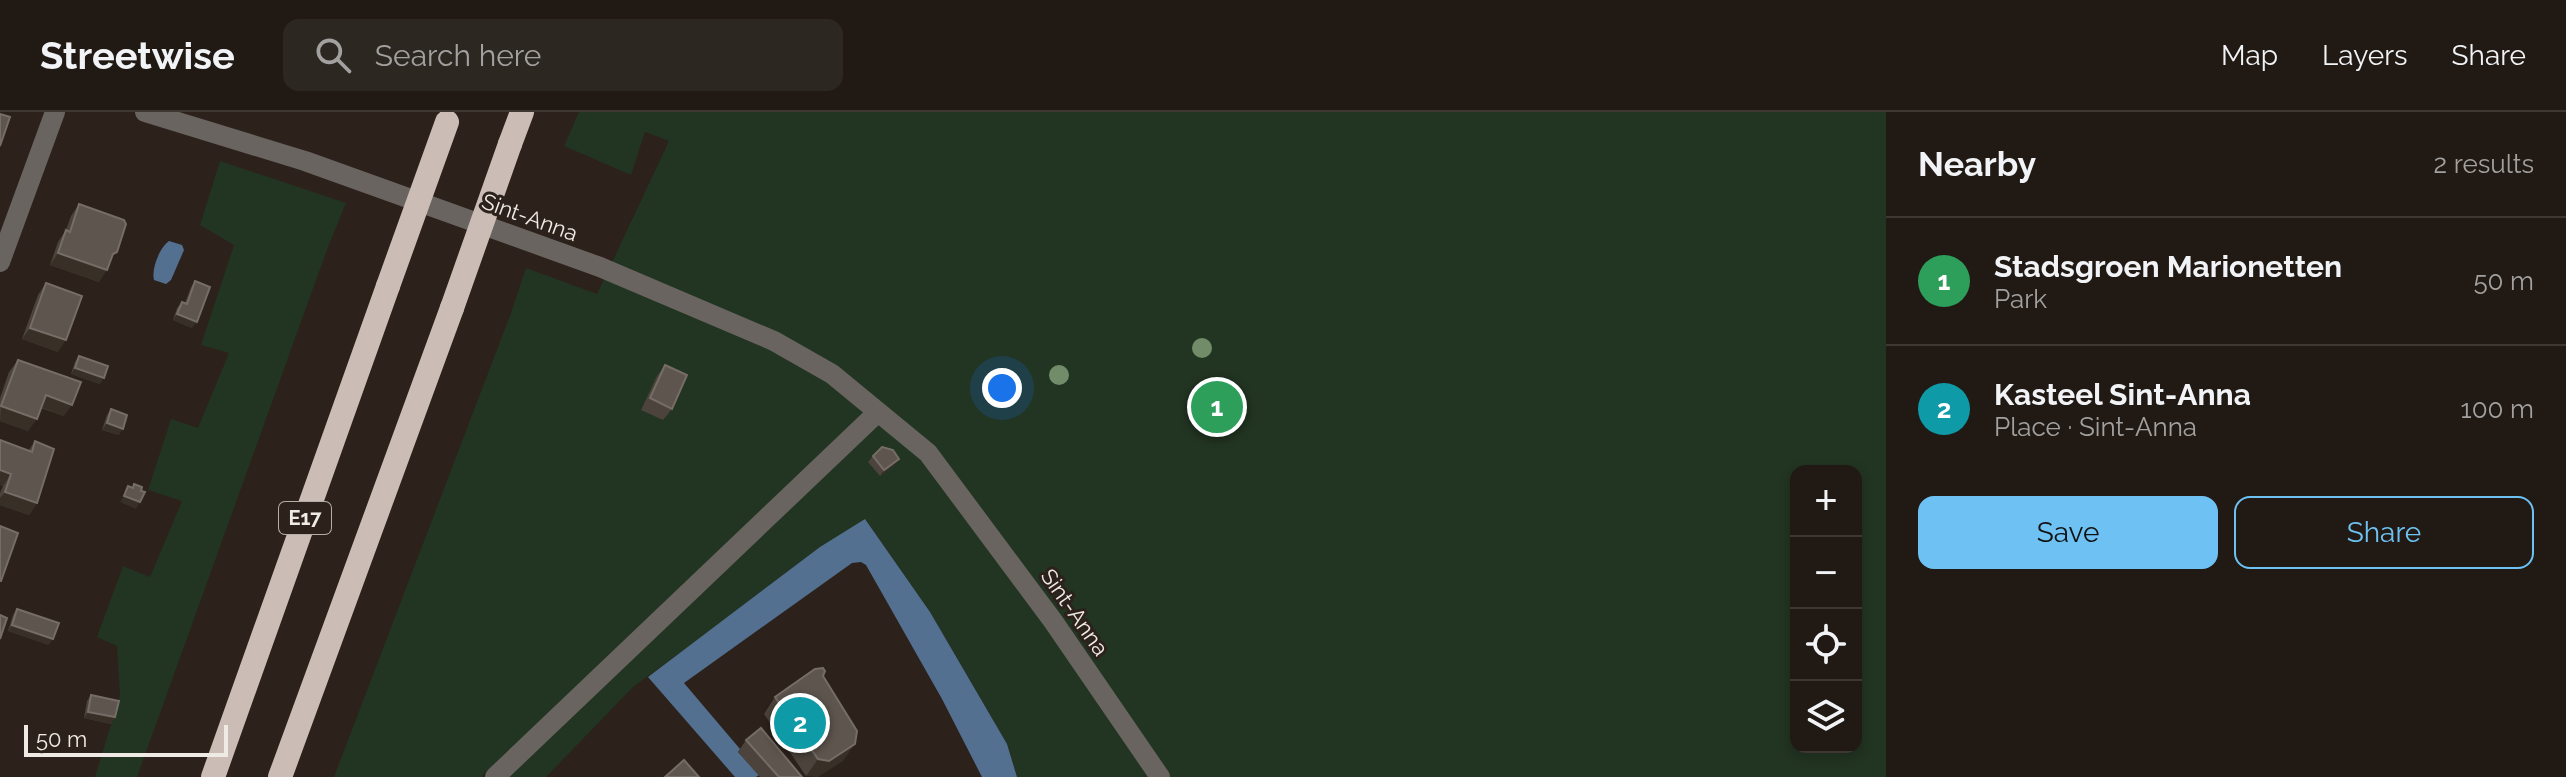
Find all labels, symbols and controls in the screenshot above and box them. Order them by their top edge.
search box [283,19,843,91]
text: Streetwise [40,33,235,78]
icon: search [311,33,355,77]
text: Search here [375,38,541,73]
text: Map [2221,39,2278,72]
text: Layers [2322,39,2408,72]
text: Share [2452,39,2526,72]
text: Nearby [1918,144,2036,184]
text: 2 results [2434,149,2534,179]
street label: Sint-Anna [479,188,581,246]
text: Stadsgroen Marionetten [1994,249,2342,284]
text: 1 [1938,266,1950,296]
text: 50 m [2473,266,2534,296]
text: Park [1994,284,2047,314]
your location [982,368,1022,408]
pin: 1 [1191,377,1243,437]
text: Kasteel Sint-Anna [1994,377,2251,412]
text: 2 [1937,394,1951,424]
text: 100 m [2461,394,2534,424]
text: Place · Sint-Anna [1994,412,2197,442]
map controls [1790,465,1862,753]
button: + [1790,465,1862,537]
button: Save [1918,496,2218,569]
button: Share [2234,496,2534,569]
road number: E17 [279,502,331,534]
button: − [1790,537,1862,609]
street label: Sint-Anna [1036,564,1114,660]
button: locate [1790,609,1862,681]
button: layers [1790,681,1862,753]
pin: 2 [774,693,826,753]
scale bar [24,721,228,757]
text: 50 m [36,726,87,752]

